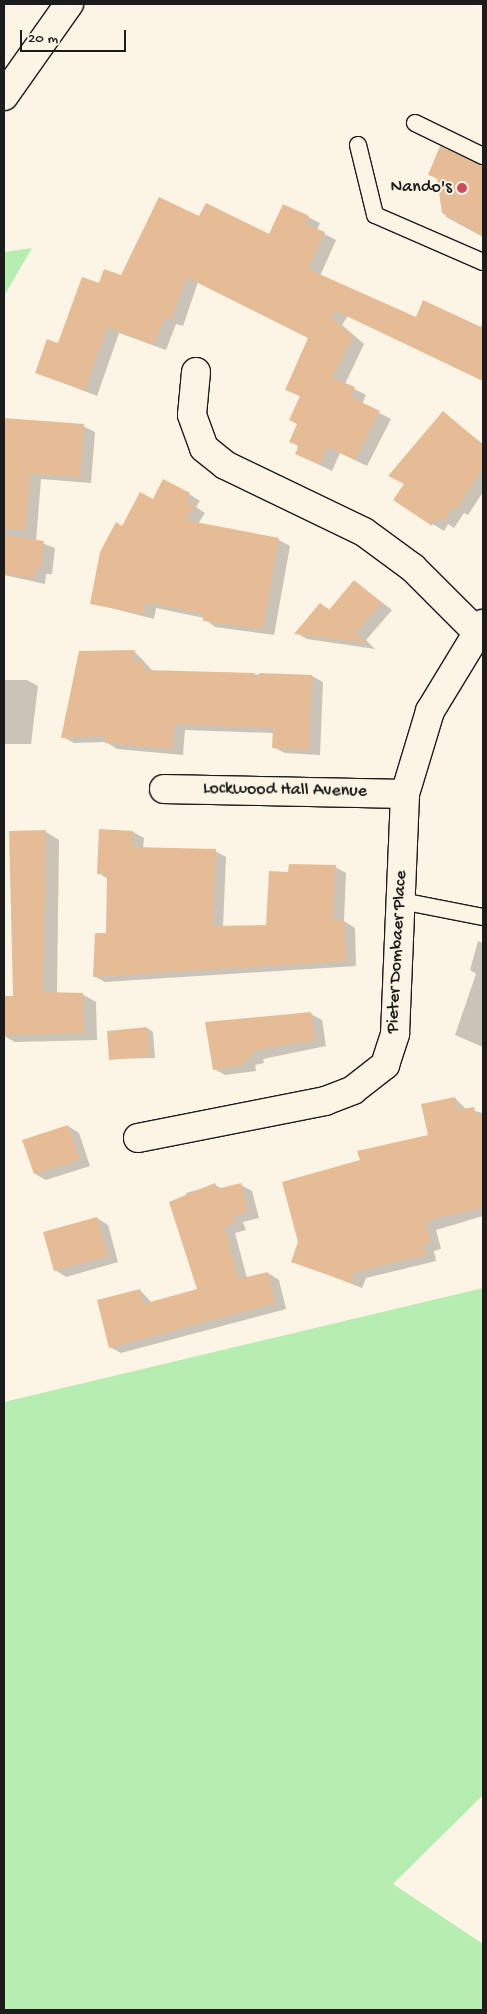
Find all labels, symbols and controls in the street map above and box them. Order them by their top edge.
scale bar [22,20,129,52]
text: 20 m [28,30,58,48]
place label: Nando's [391,177,452,199]
marker: Nando's [456,182,468,194]
street label: Lockwood Hall Avenue [203,779,367,803]
street label: Pieter Dombaer Place [383,870,413,1034]

